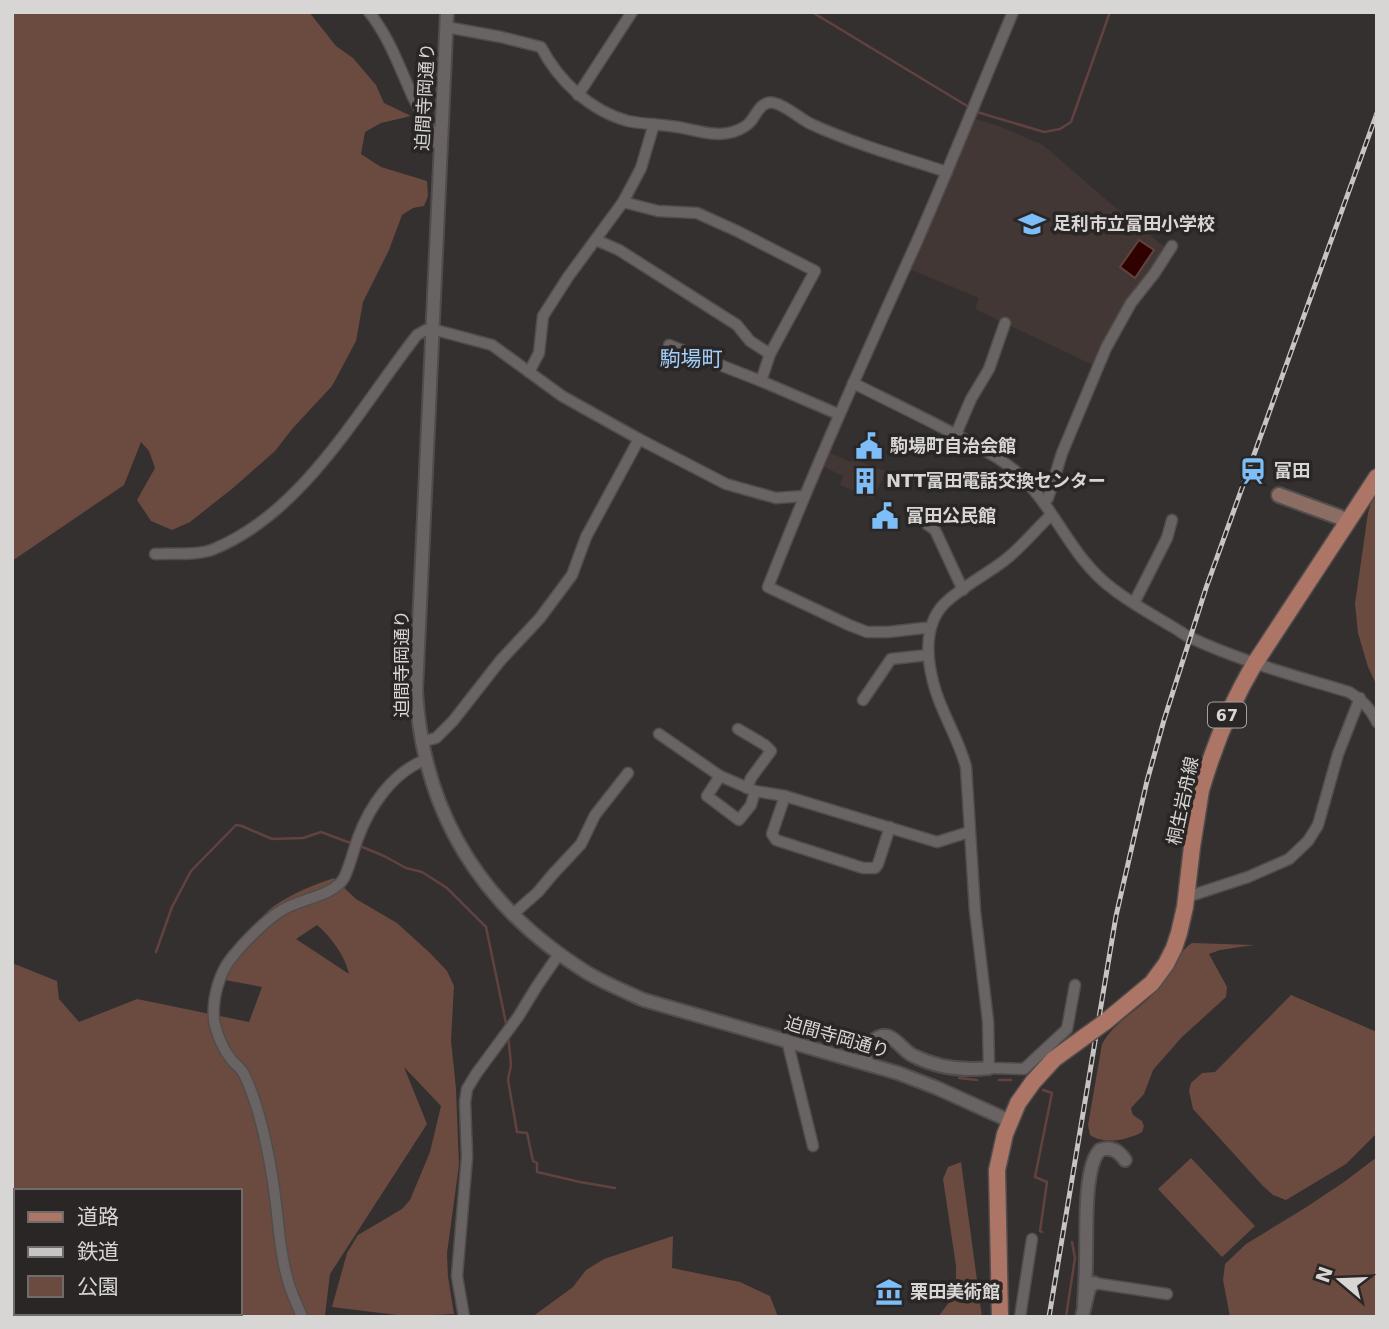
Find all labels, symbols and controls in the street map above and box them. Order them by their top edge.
street label: 迫間寺岡通り [411,42,438,151]
school or university icon: 足利市立富田小学校 [1017,209,1047,239]
place label: 足利市立富田小学校 [1053,213,1215,234]
district label: 駒場町 [660,347,723,371]
public building icon: 駒場町自治会館 [854,431,884,461]
place label: 駒場町自治会館 [890,435,1016,456]
station icon: 富田 [1238,456,1268,486]
place label: 富田 [1274,460,1310,481]
building icon: NTT富田電話交換センター [850,466,880,496]
place label: NTT富田電話交換センター [886,470,1106,491]
public building icon: 富田公民館 [870,501,900,531]
place label: 富田公民館 [906,505,996,526]
street label: 迫間寺岡通り [391,610,412,718]
road number: 67 [1208,702,1246,728]
street label: 桐生岩舟線 [1163,755,1202,847]
street label: 迫間寺岡通り [782,1012,892,1061]
legend [14,1189,242,1315]
text: 道路 [77,1205,119,1229]
text: 鉄道 [77,1240,119,1264]
north arrow [1305,1245,1375,1315]
text: N [1311,1263,1337,1286]
text: 公園 [77,1275,119,1299]
museum icon: 栗田美術館 [874,1277,904,1307]
place label: 栗田美術館 [910,1281,1000,1302]

